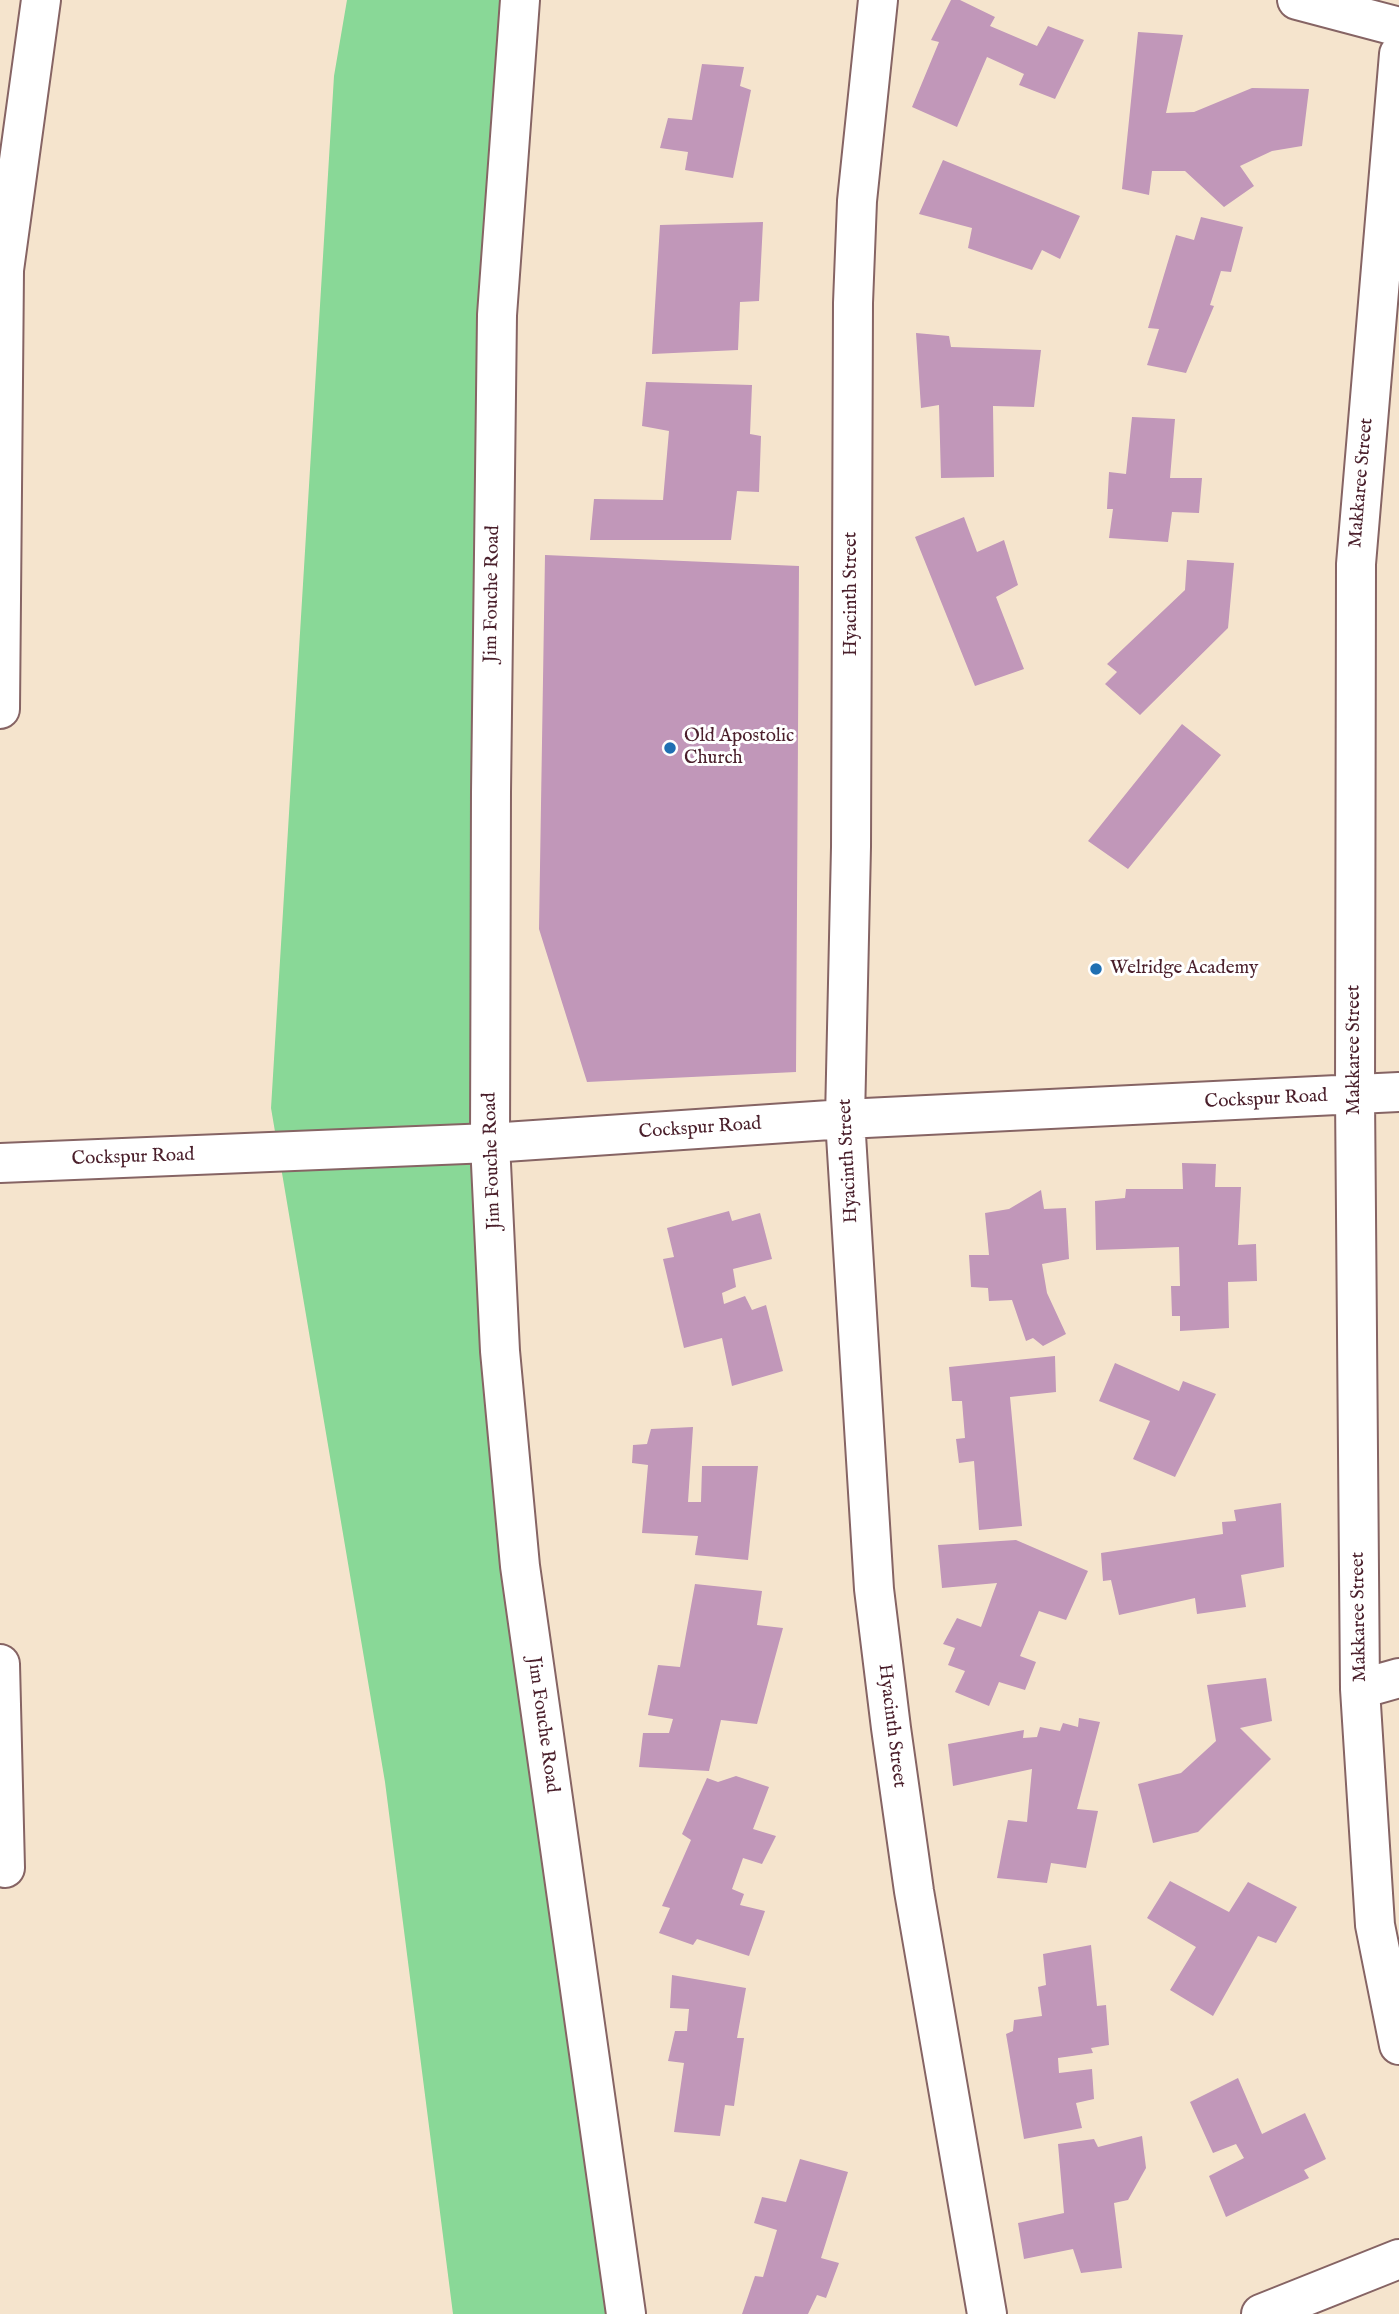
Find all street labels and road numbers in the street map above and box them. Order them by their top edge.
street label: Makkaree Street [1345,417,1379,549]
street label: Jim Fouche Road [480,525,506,663]
street label: Hyacinth Street [841,532,863,656]
street label: Makkaree Street [1344,985,1366,1115]
street label: Cockspur Road [1204,1085,1328,1115]
street label: Jim Fouche Road [479,1092,507,1230]
street label: Hyacinth Street [834,1098,864,1224]
street label: Cockspur Road [638,1113,762,1145]
street label: Cockspur Road [71,1144,195,1172]
street label: Makkaree Street [1347,1552,1373,1682]
street label: Jim Fouche Road [521,1655,563,1795]
street label: Hyacinth Street [872,1663,910,1789]

